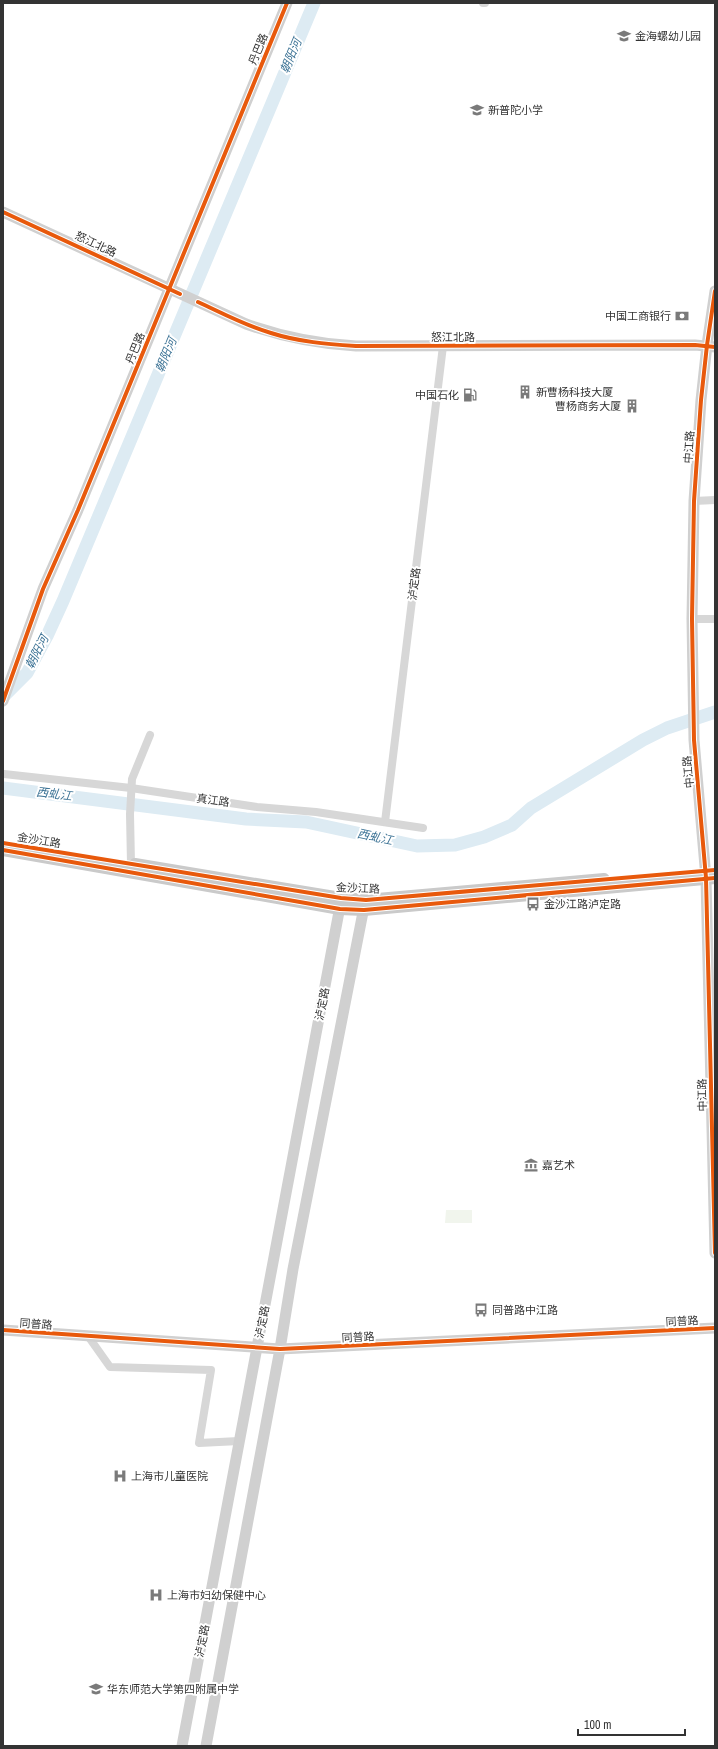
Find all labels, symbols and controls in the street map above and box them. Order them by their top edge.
school or university icon: 金海螺幼儿园 [616,28,632,44]
place label: 金海螺幼儿园 [635,29,701,43]
street label: 丹巴路 [245,31,271,67]
water label: 朝阳河 [277,34,306,76]
school or university icon: 新普陀小学 [469,102,485,118]
place label: 新普陀小学 [488,103,543,117]
street label: 怒江北路 [73,228,119,260]
bank icon: 中国工商银行 [674,308,690,324]
place label: 中国工商银行 [605,309,671,323]
street label: 丹巴路 [122,330,148,366]
street label: 怒江北路 [431,330,475,344]
water label: 朝阳河 [152,333,181,375]
building icon: 新曹杨科技大厦 [517,384,533,400]
place label: 新曹杨科技大厦 [536,385,613,399]
fuel station icon: 中国石化 [462,387,478,403]
place label: 中国石化 [415,388,459,402]
building icon: 曹杨商务大厦 [624,398,640,414]
place label: 曹杨商务大厦 [555,399,621,413]
street label: 中江路 [681,430,697,464]
street label: 泸定路 [405,567,423,601]
water label: 朝阳河 [22,631,53,672]
street label: 中江路 [680,755,696,789]
water label: 西虬江 [35,784,75,804]
street label: 真江路 [196,791,230,809]
water label: 西虬江 [356,825,396,849]
street label: 金沙江路 [16,830,62,850]
street label: 金沙江路 [336,880,380,896]
bus stop icon: 金沙江路泸定路 [525,896,541,912]
place label: 金沙江路泸定路 [544,897,621,911]
street label: 泸定路 [312,986,332,1022]
street label: 中江路 [695,1078,709,1112]
museum icon: 嘉艺术 [523,1157,539,1173]
place label: 嘉艺术 [542,1158,575,1172]
bus stop icon: 同普路中江路 [473,1302,489,1318]
place label: 同普路中江路 [492,1303,558,1317]
street label: 泸定路 [252,1304,272,1340]
street label: 同普路 [665,1313,699,1329]
street label: 同普路 [19,1316,53,1332]
street label: 同普路 [341,1329,375,1345]
hospital icon: 上海市儿童医院 [112,1468,128,1484]
place label: 上海市儿童医院 [131,1469,208,1483]
hospital icon: 上海市妇幼保健中心 [148,1587,164,1603]
place label: 上海市妇幼保健中心 [167,1588,266,1602]
street label: 泸定路 [192,1623,212,1659]
school or university icon: 华东师范大学第四附属中学 [88,1681,104,1697]
place label: 华东师范大学第四附属中学 [107,1682,239,1696]
scale bar [578,1711,685,1737]
text: 100 m [584,1717,611,1733]

